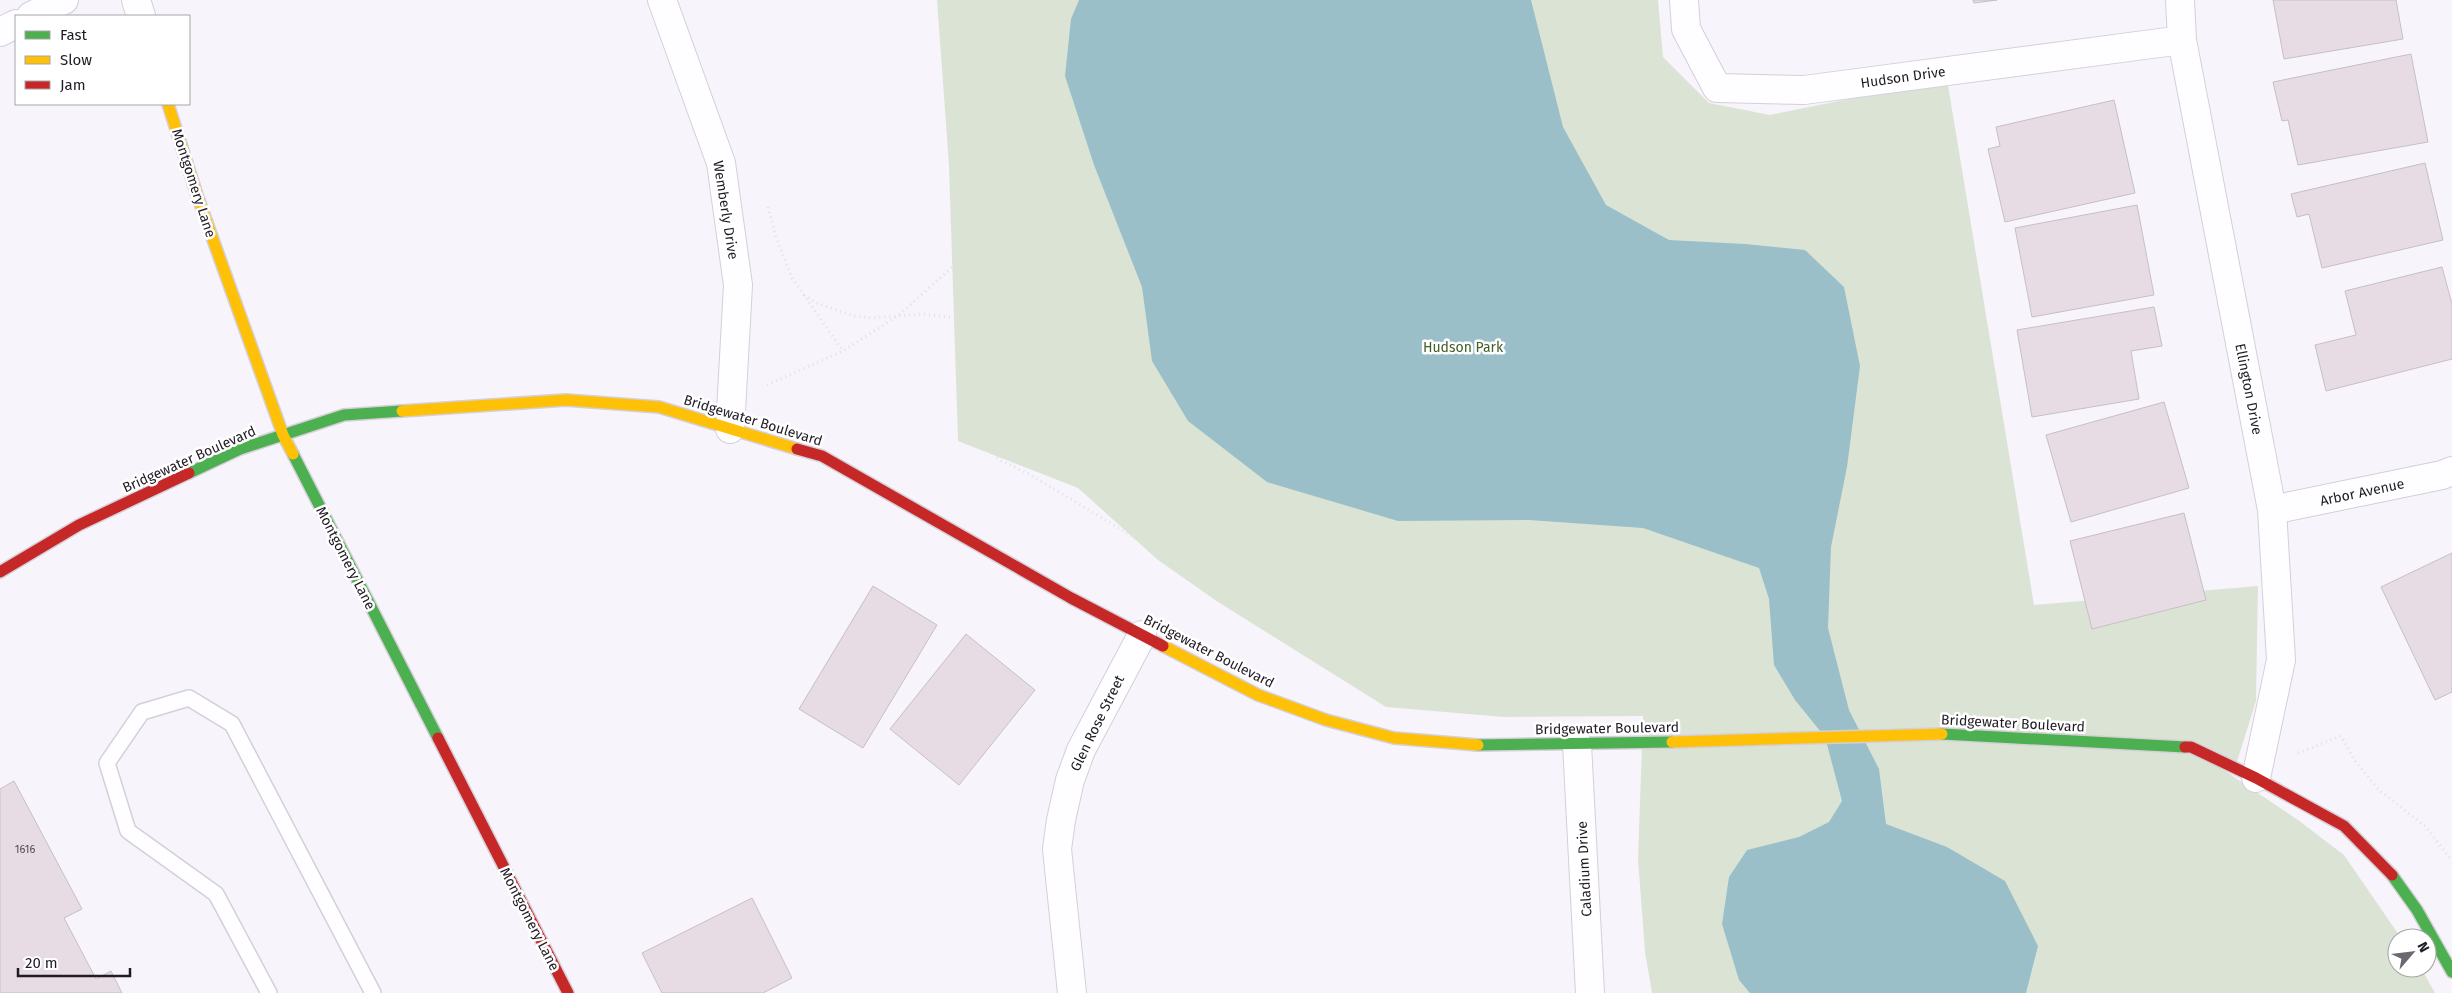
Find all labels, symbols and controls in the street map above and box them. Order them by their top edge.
legend [15,15,190,105]
text: Fast [60,26,87,44]
text: Slow [60,51,92,69]
street label: Hudson Drive [1860,63,1947,92]
text: Jam [60,76,86,94]
street label: Montgomery Lane [168,127,219,240]
street label: Wemberly Drive [709,159,742,261]
park label: Hudson Park [1423,339,1504,356]
street label: Ellington Drive [2231,342,2266,436]
street label: Bridgewater Boulevard [681,391,824,450]
street label: Bridgewater Boulevard [120,422,258,497]
street label: Arbor Avenue [2319,475,2406,510]
street label: Montgomery Lane [312,504,379,613]
street label: Bridgewater Boulevard [1141,611,1277,692]
street label: Glen Rose Street [1067,672,1128,774]
street label: Bridgewater Boulevard [1941,711,2085,736]
street label: Bridgewater Boulevard [1535,719,1679,738]
street label: Caladium Drive [1574,821,1595,917]
house number: 1616 [15,843,35,856]
street label: Montgomery Lane [496,865,563,974]
north arrow [2387,928,2437,978]
text: N [2413,939,2433,955]
scale bar [18,946,130,978]
text: 20 m [25,954,58,972]

